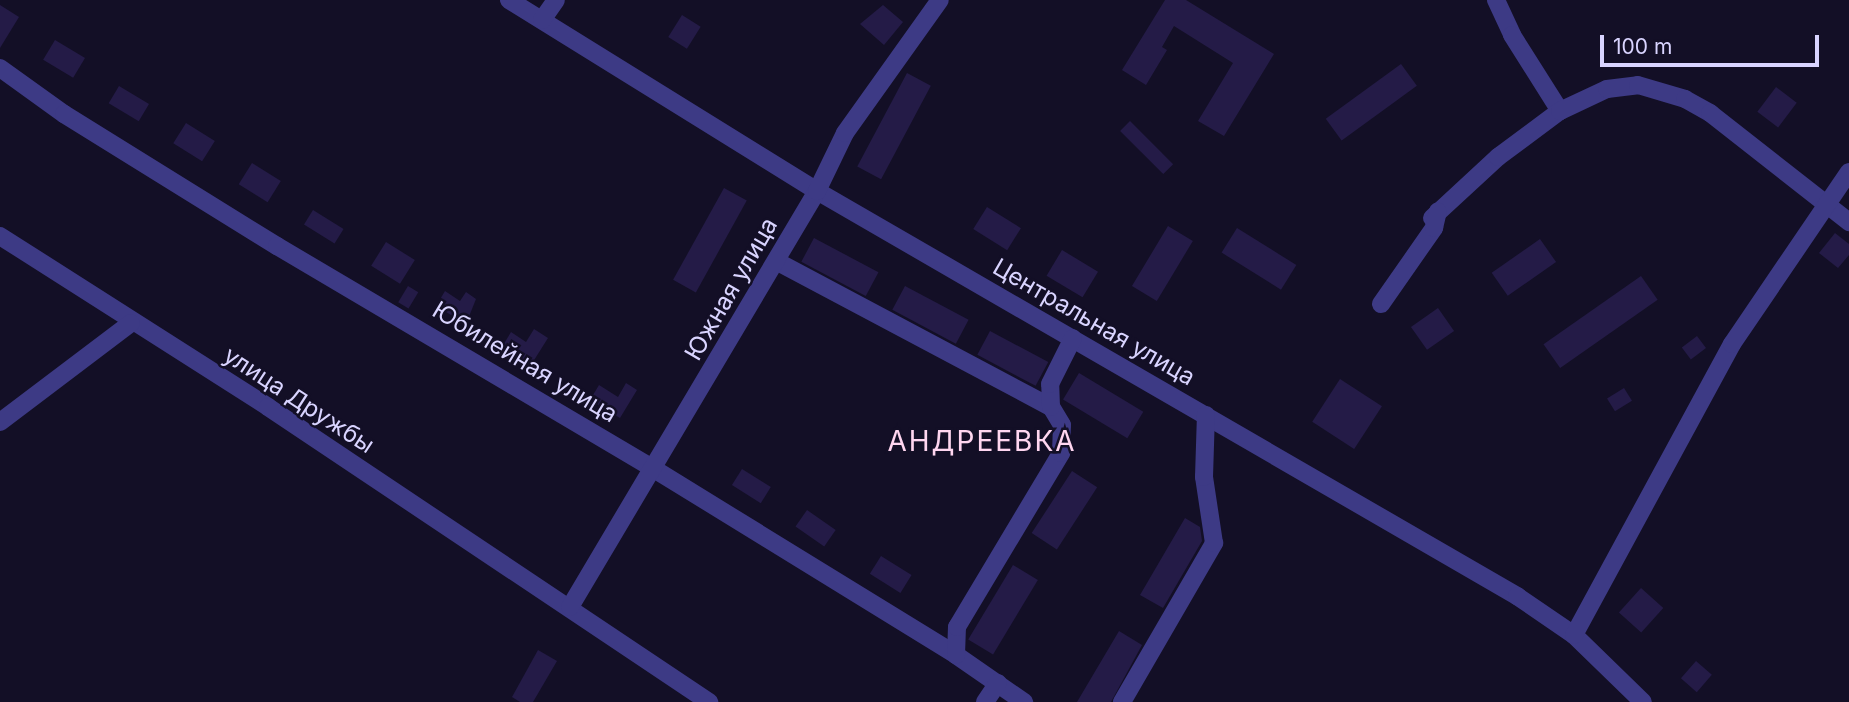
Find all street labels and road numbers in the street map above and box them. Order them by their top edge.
street label: Южная улица [679,213,783,365]
street label: Центральная улица [988,252,1200,392]
street label: Юбилейная улица [427,295,623,429]
street label: улица Дружбы [218,341,380,459]

